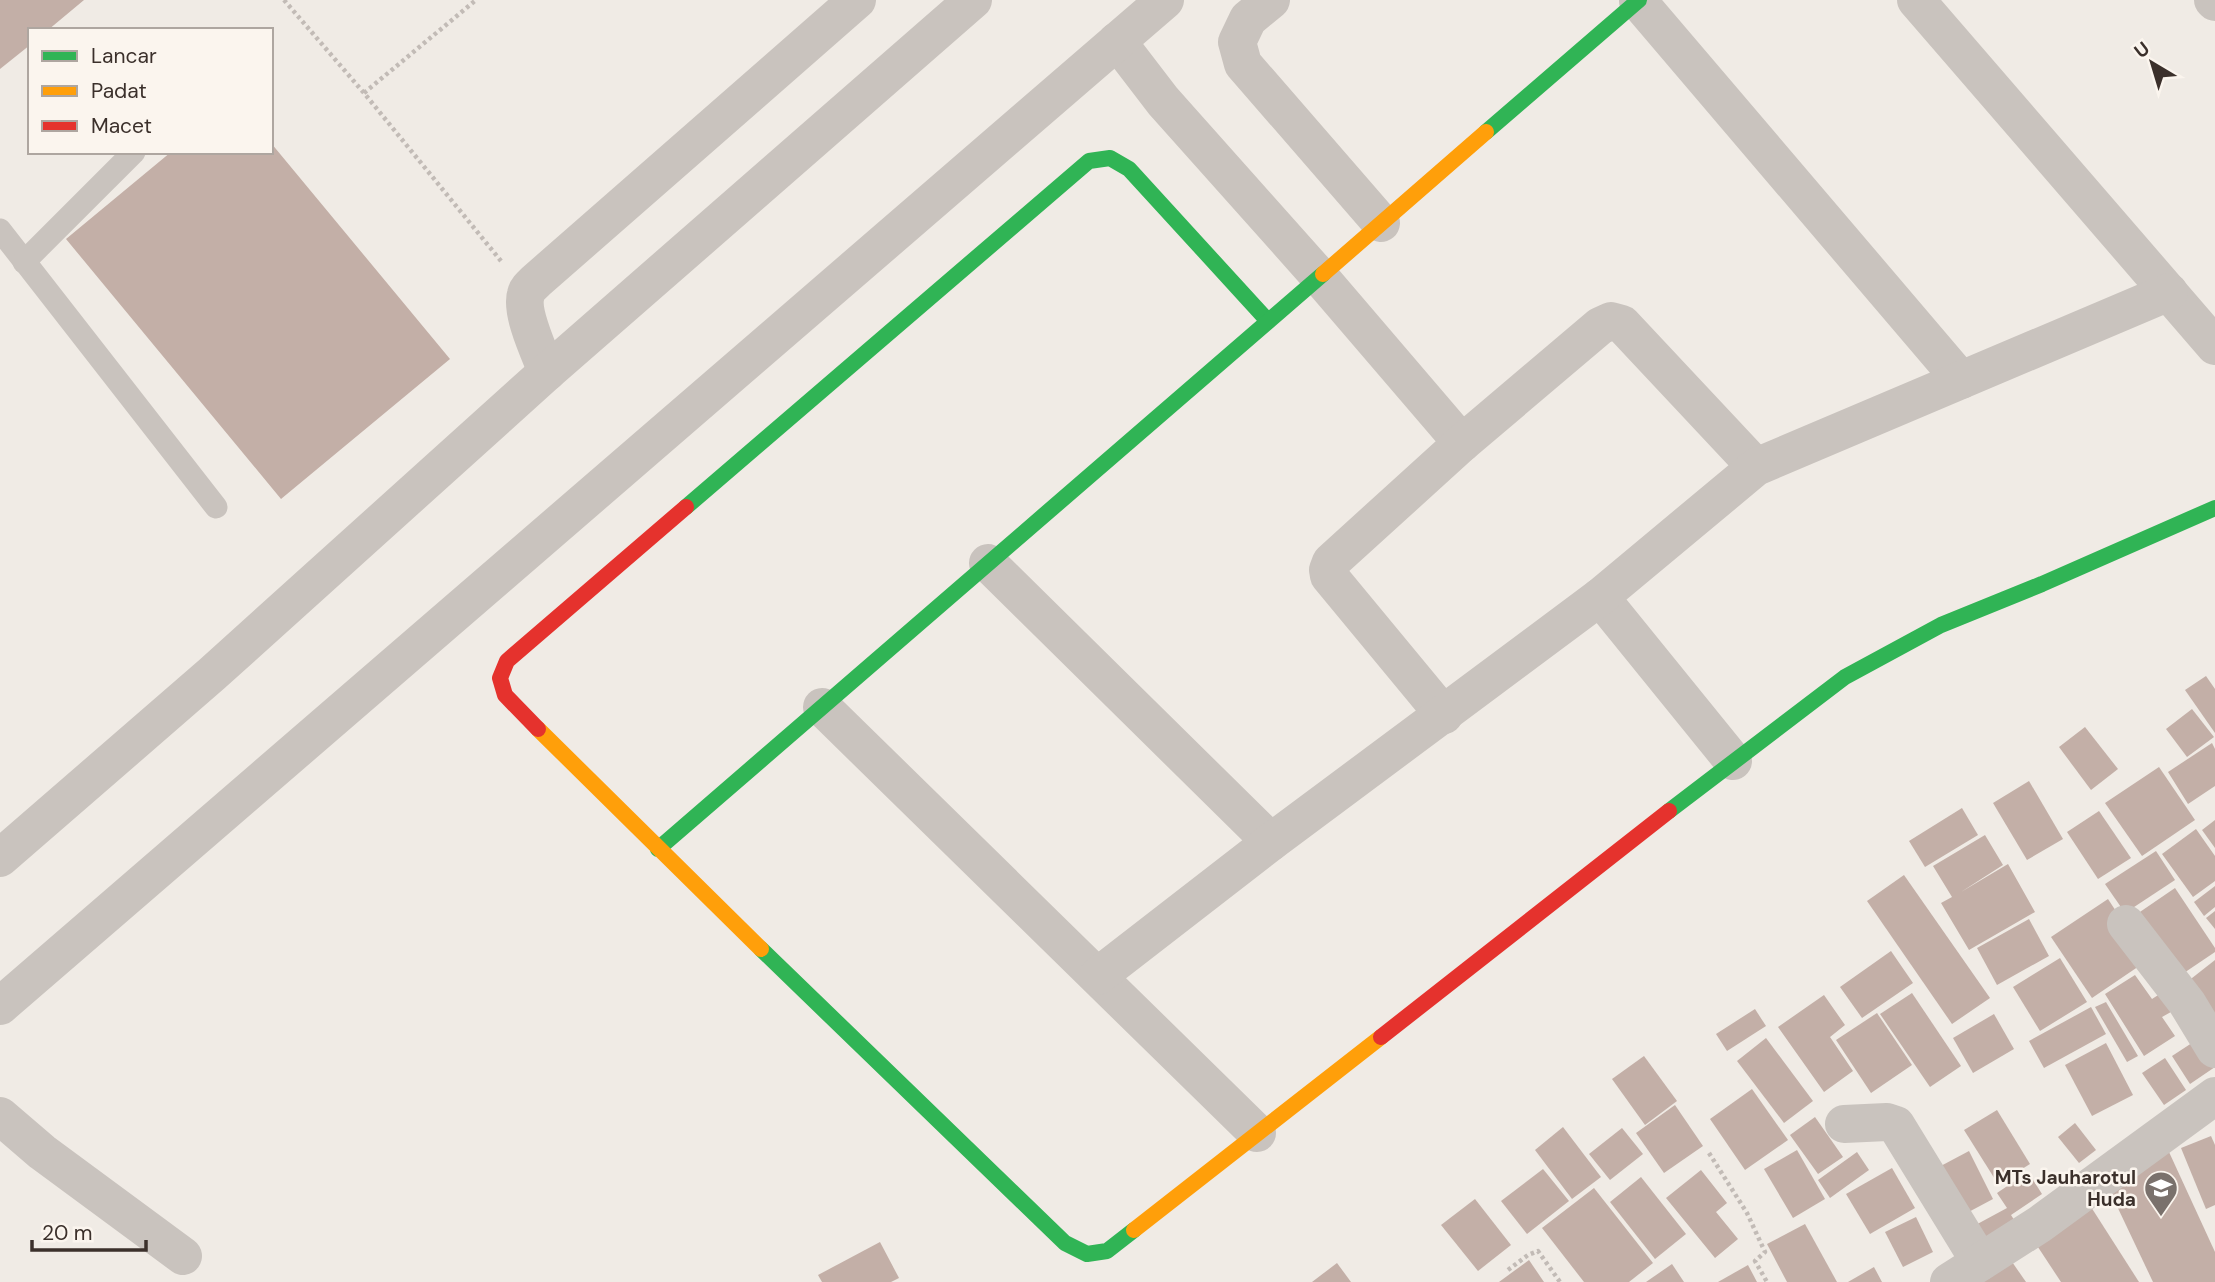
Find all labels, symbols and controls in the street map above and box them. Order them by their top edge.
legend [28,28,273,154]
north arrow [2117,28,2187,98]
text: U [2129,36,2155,64]
text: Lancar [91,42,157,70]
text: Padat [91,77,147,105]
text: Macet [91,112,152,140]
place label: MTs Jauharotul Huda [1995,1165,2136,1212]
school or university icon: MTs Jauharotul Huda [2142,1169,2180,1218]
scale bar [32,1208,145,1252]
text: 20 m [42,1219,93,1247]

